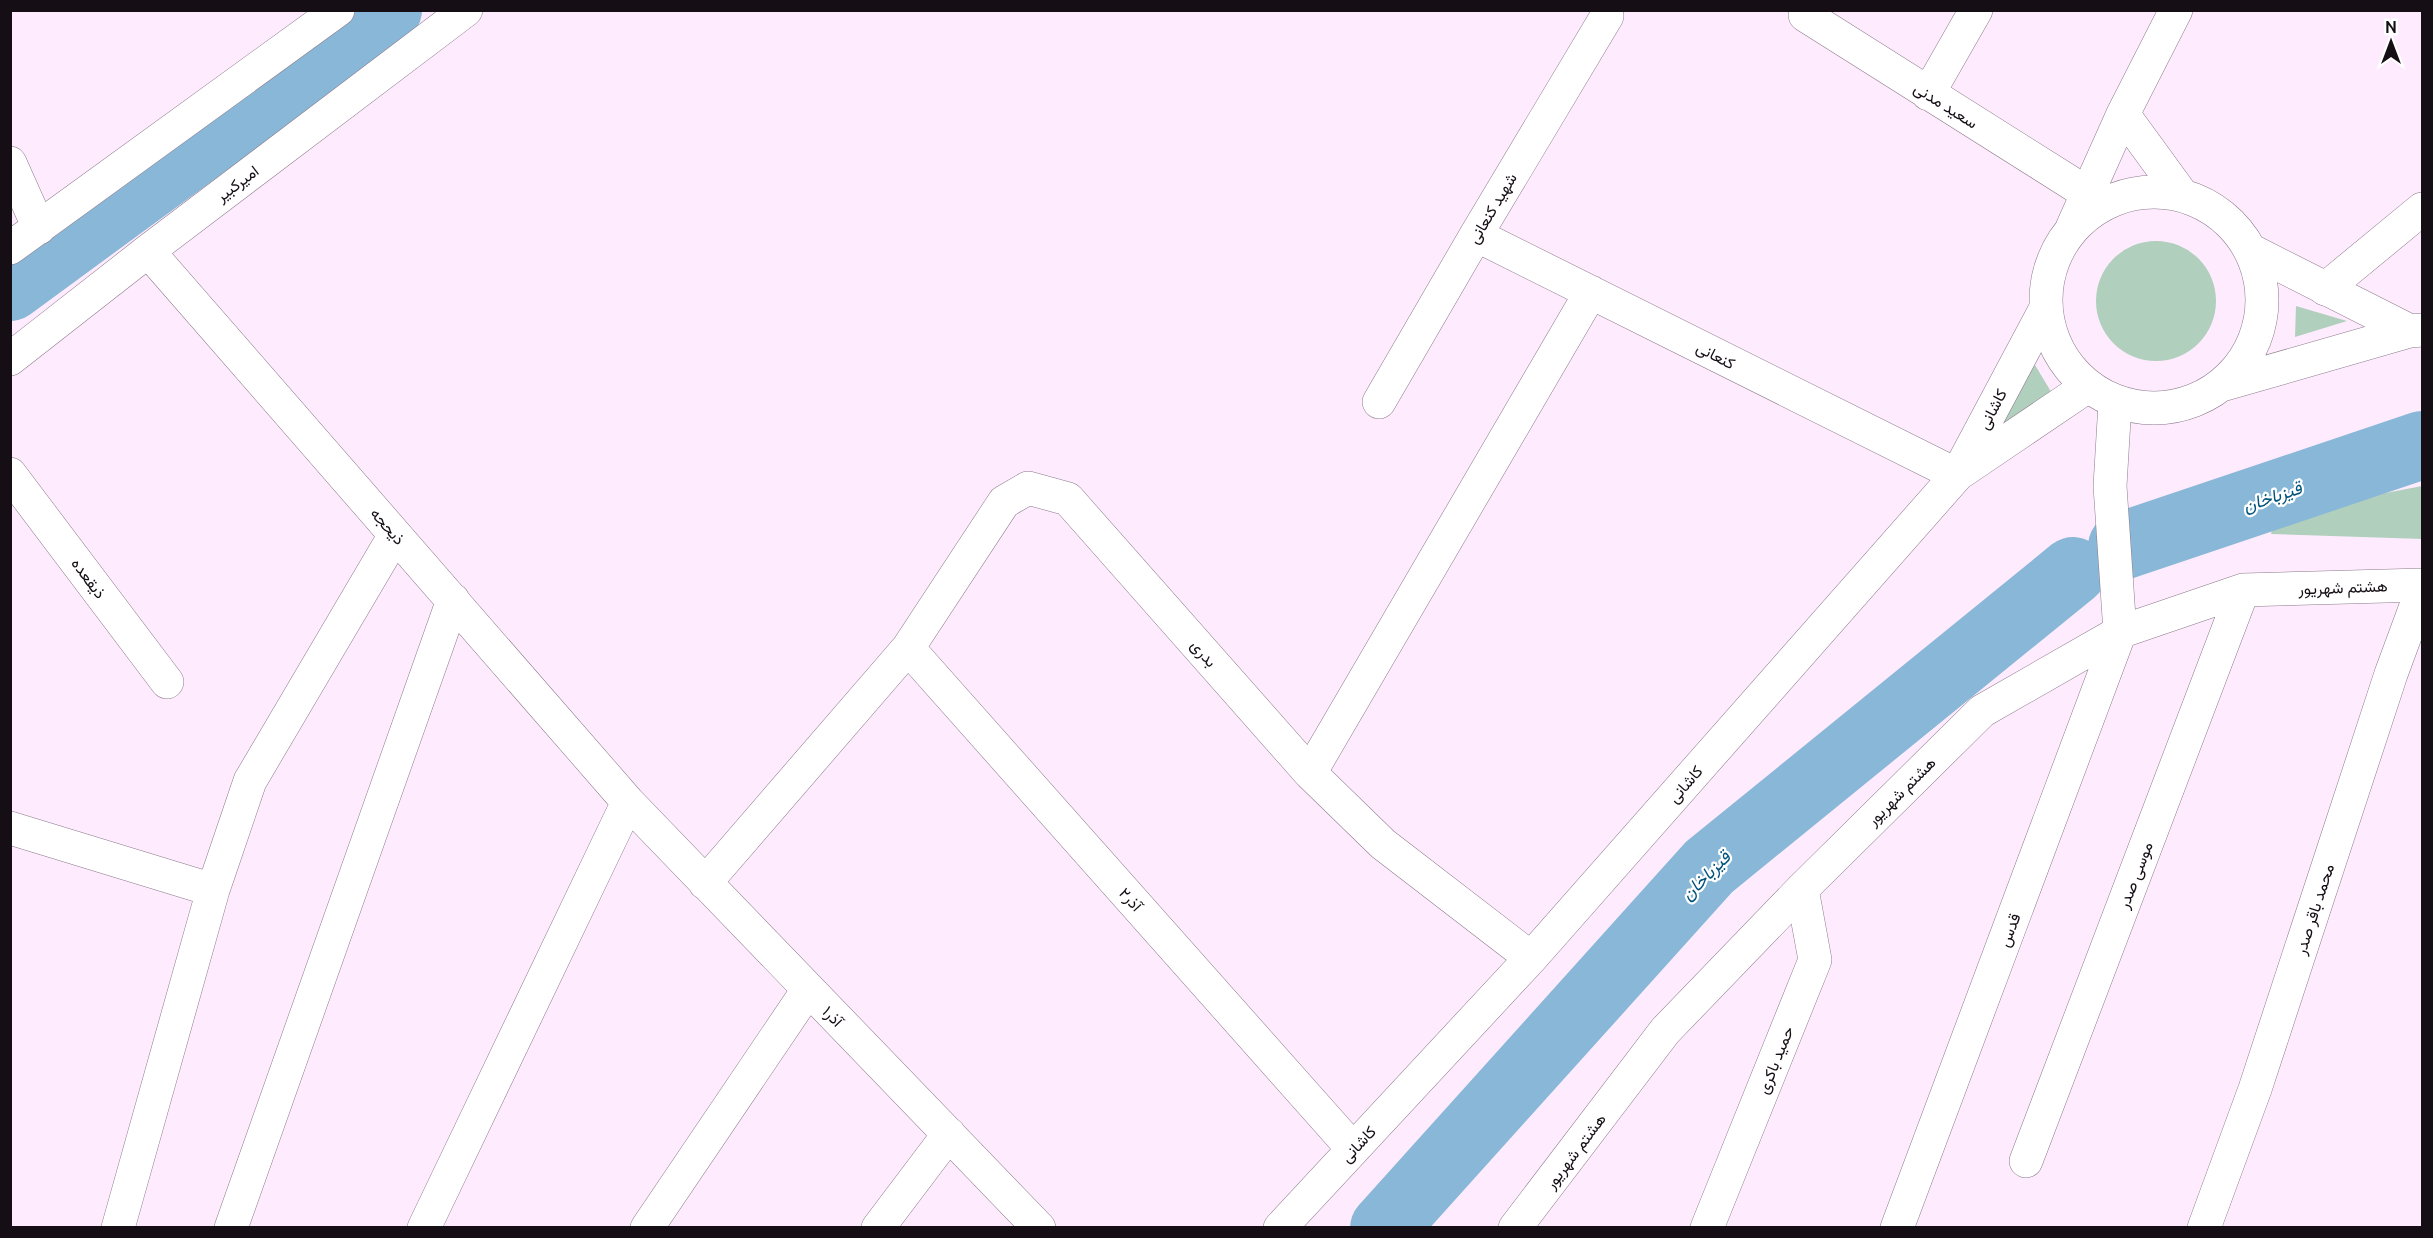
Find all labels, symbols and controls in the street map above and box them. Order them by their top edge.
north arrow [2361,12,2421,72]
text: N [2385,18,2397,36]
street label: سعید مدنی [1910,78,1981,133]
street label: امیرکبیر [211,161,263,207]
street label: شهید کنعانی [1464,169,1522,248]
street label: کنعانی [1693,338,1738,374]
street label: کاشانی [1974,386,2012,433]
water label: قیزباخان [2240,476,2306,517]
street label: ذیحجه [366,504,409,549]
street label: ذیقعده [67,554,110,602]
street label: هشتم شهریور [2297,576,2388,600]
street label: بدری [1186,636,1221,672]
street label: هشتم شهریور [1862,753,1940,831]
street label: کاشانی [1664,762,1707,807]
street label: موسی صدر [2114,839,2158,912]
water label: قیزباخان [1676,845,1736,905]
street label: محمد باقر صدر [2291,861,2339,958]
street label: آذر۲ [1114,884,1147,917]
street label: قدس [1994,911,2025,950]
street label: آذر۱ [818,1002,848,1032]
street label: حمید باکری [1753,1023,1799,1097]
street label: هشتم شهریور [1540,1110,1611,1194]
street label: کاشانی [1337,1122,1381,1167]

